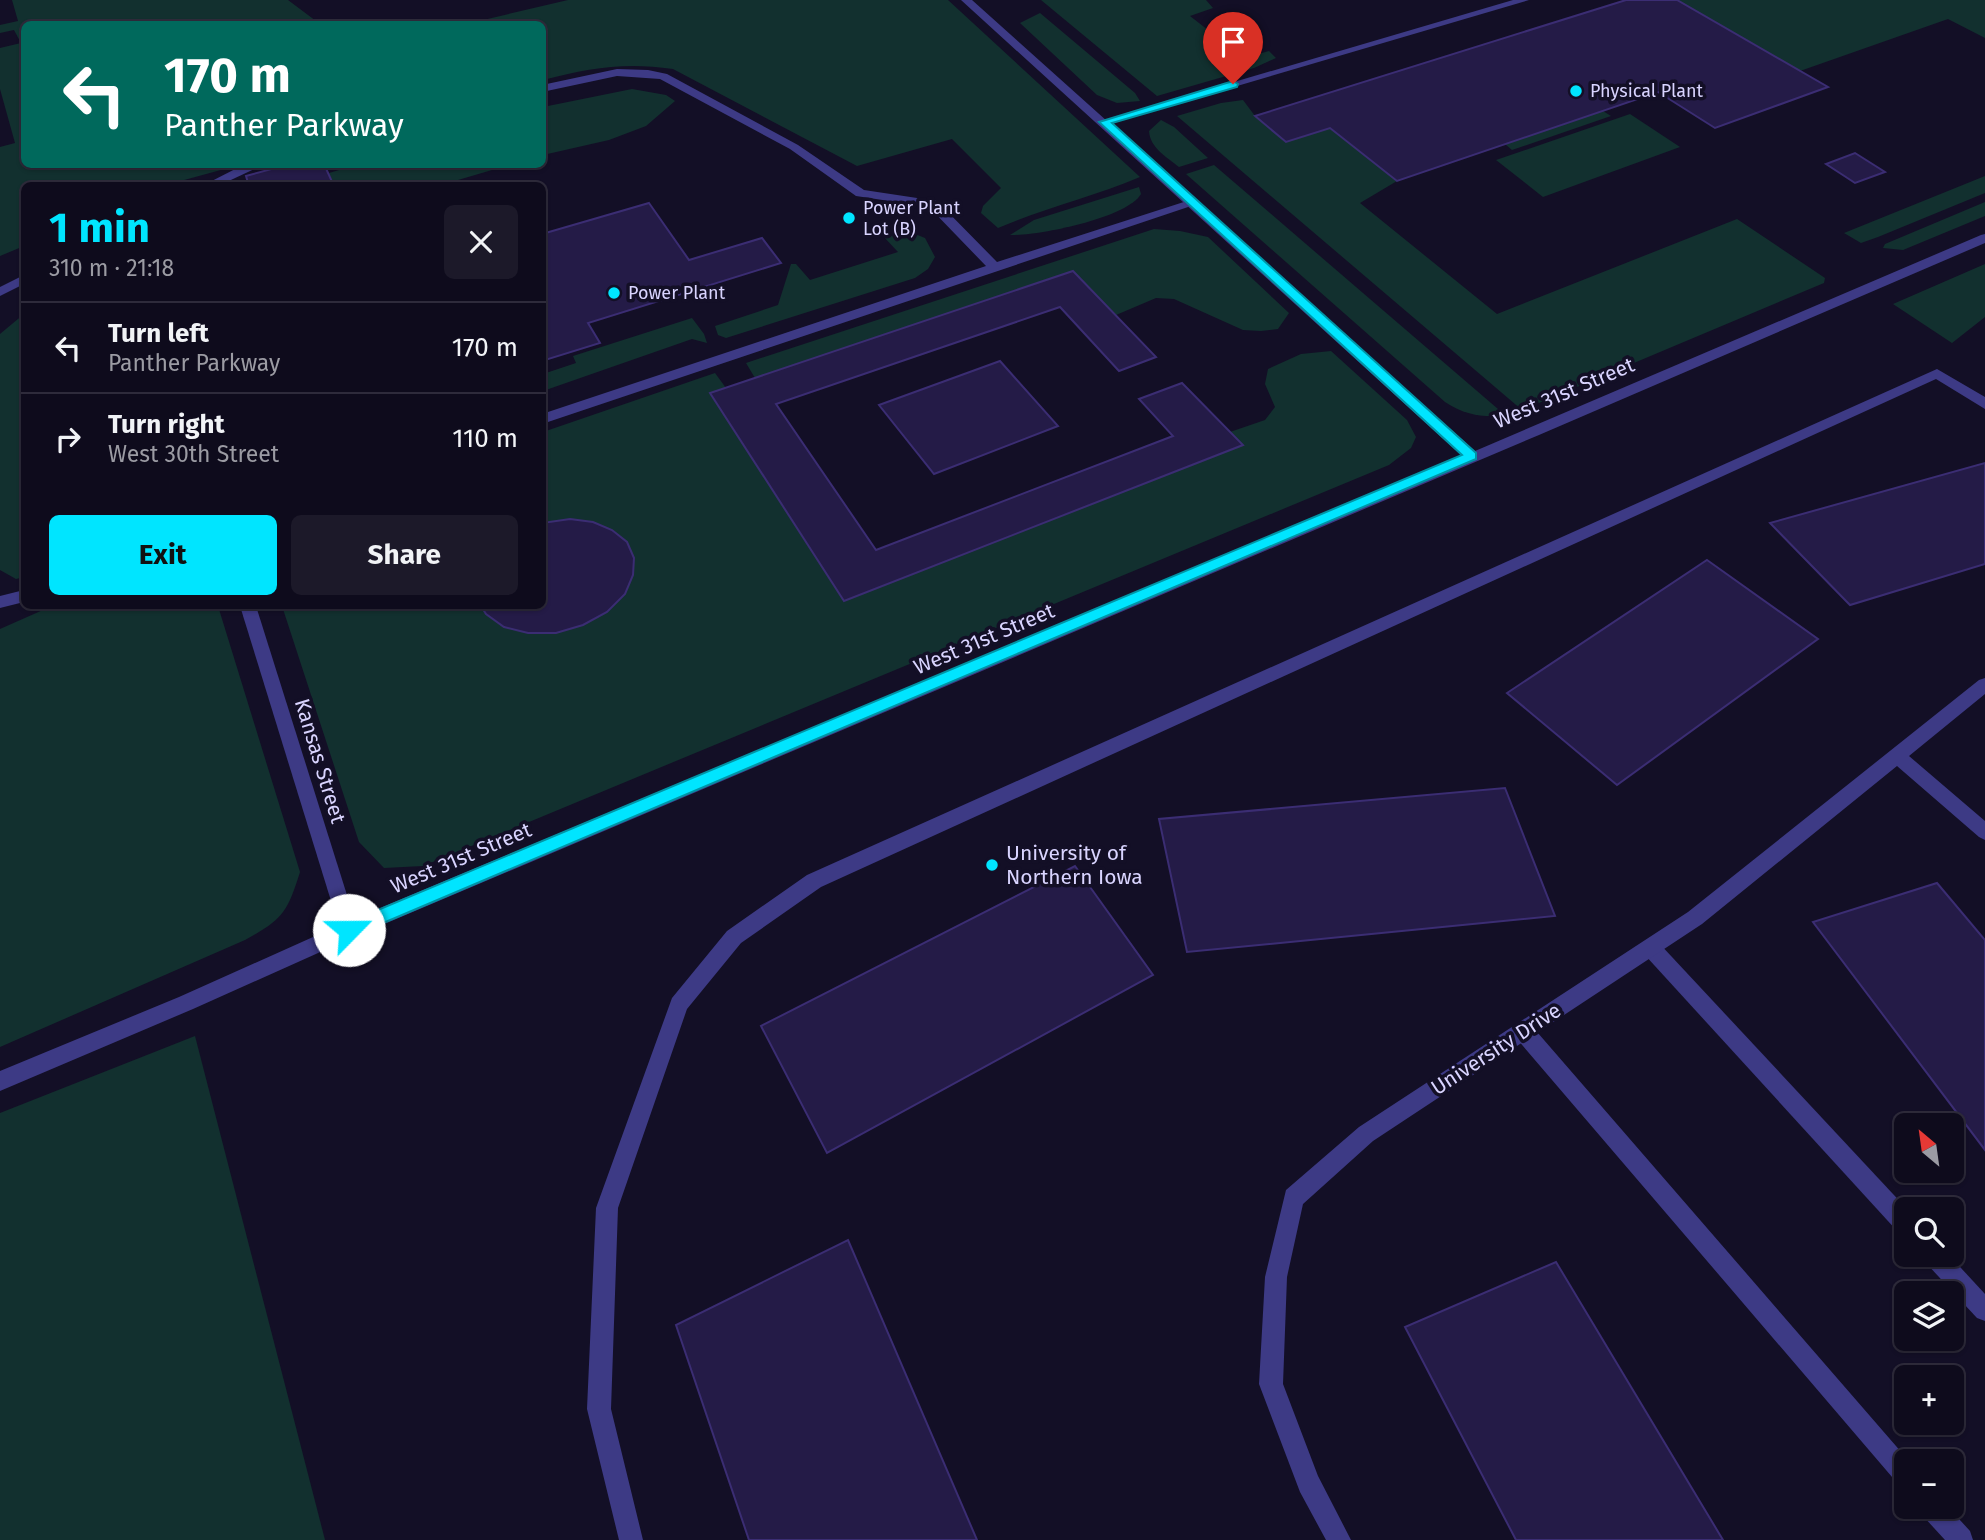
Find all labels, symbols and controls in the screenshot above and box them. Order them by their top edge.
pin [1203,12.0,1263,84]
icon: arrive [1214,23,1252,61]
text: 170 m [164,46,291,105]
icon: left [49,49,140,140]
place label: Physical Plant [1590,80,1704,102]
marker: Physical Plant [1568,83,1584,99]
text: Panther Parkway [164,106,404,144]
place label: Power Plant Lot (B) [863,197,961,240]
text: 1 min [49,203,150,253]
button: close [444,205,518,279]
marker: Power Plant Lot (B) [841,210,857,226]
text: 310 m · 21:18 [49,254,174,282]
place label: Power Plant [628,282,726,304]
marker: Power Plant [606,285,622,301]
text: Turn left [108,318,209,349]
icon: left [49,329,87,367]
text: 170 m [452,332,518,363]
text: Panther Parkway [108,349,280,377]
street label: West 31st Street [1490,351,1639,434]
text: Turn right [108,409,225,440]
icon: right [49,420,87,458]
text: 110 m [452,423,518,454]
text: West 30th Street [108,440,279,468]
button: Exit [49,515,277,595]
button: Share [291,515,518,595]
street label: West 31st Street [910,597,1059,680]
street label: Kansas Street [289,695,351,827]
street label: West 31st Street [387,816,536,899]
place label: University of Northern Iowa [1006,840,1143,890]
marker: University of Northern Iowa [984,857,1000,873]
position arrow [312,893,386,967]
street label: University Drive [1426,997,1566,1101]
north arrow [1894,1113,1964,1183]
map controls [1894,1113,1964,1519]
button: search [1894,1197,1964,1267]
button: layers [1894,1281,1964,1351]
button: + [1894,1365,1964,1435]
button: − [1894,1449,1964,1519]

